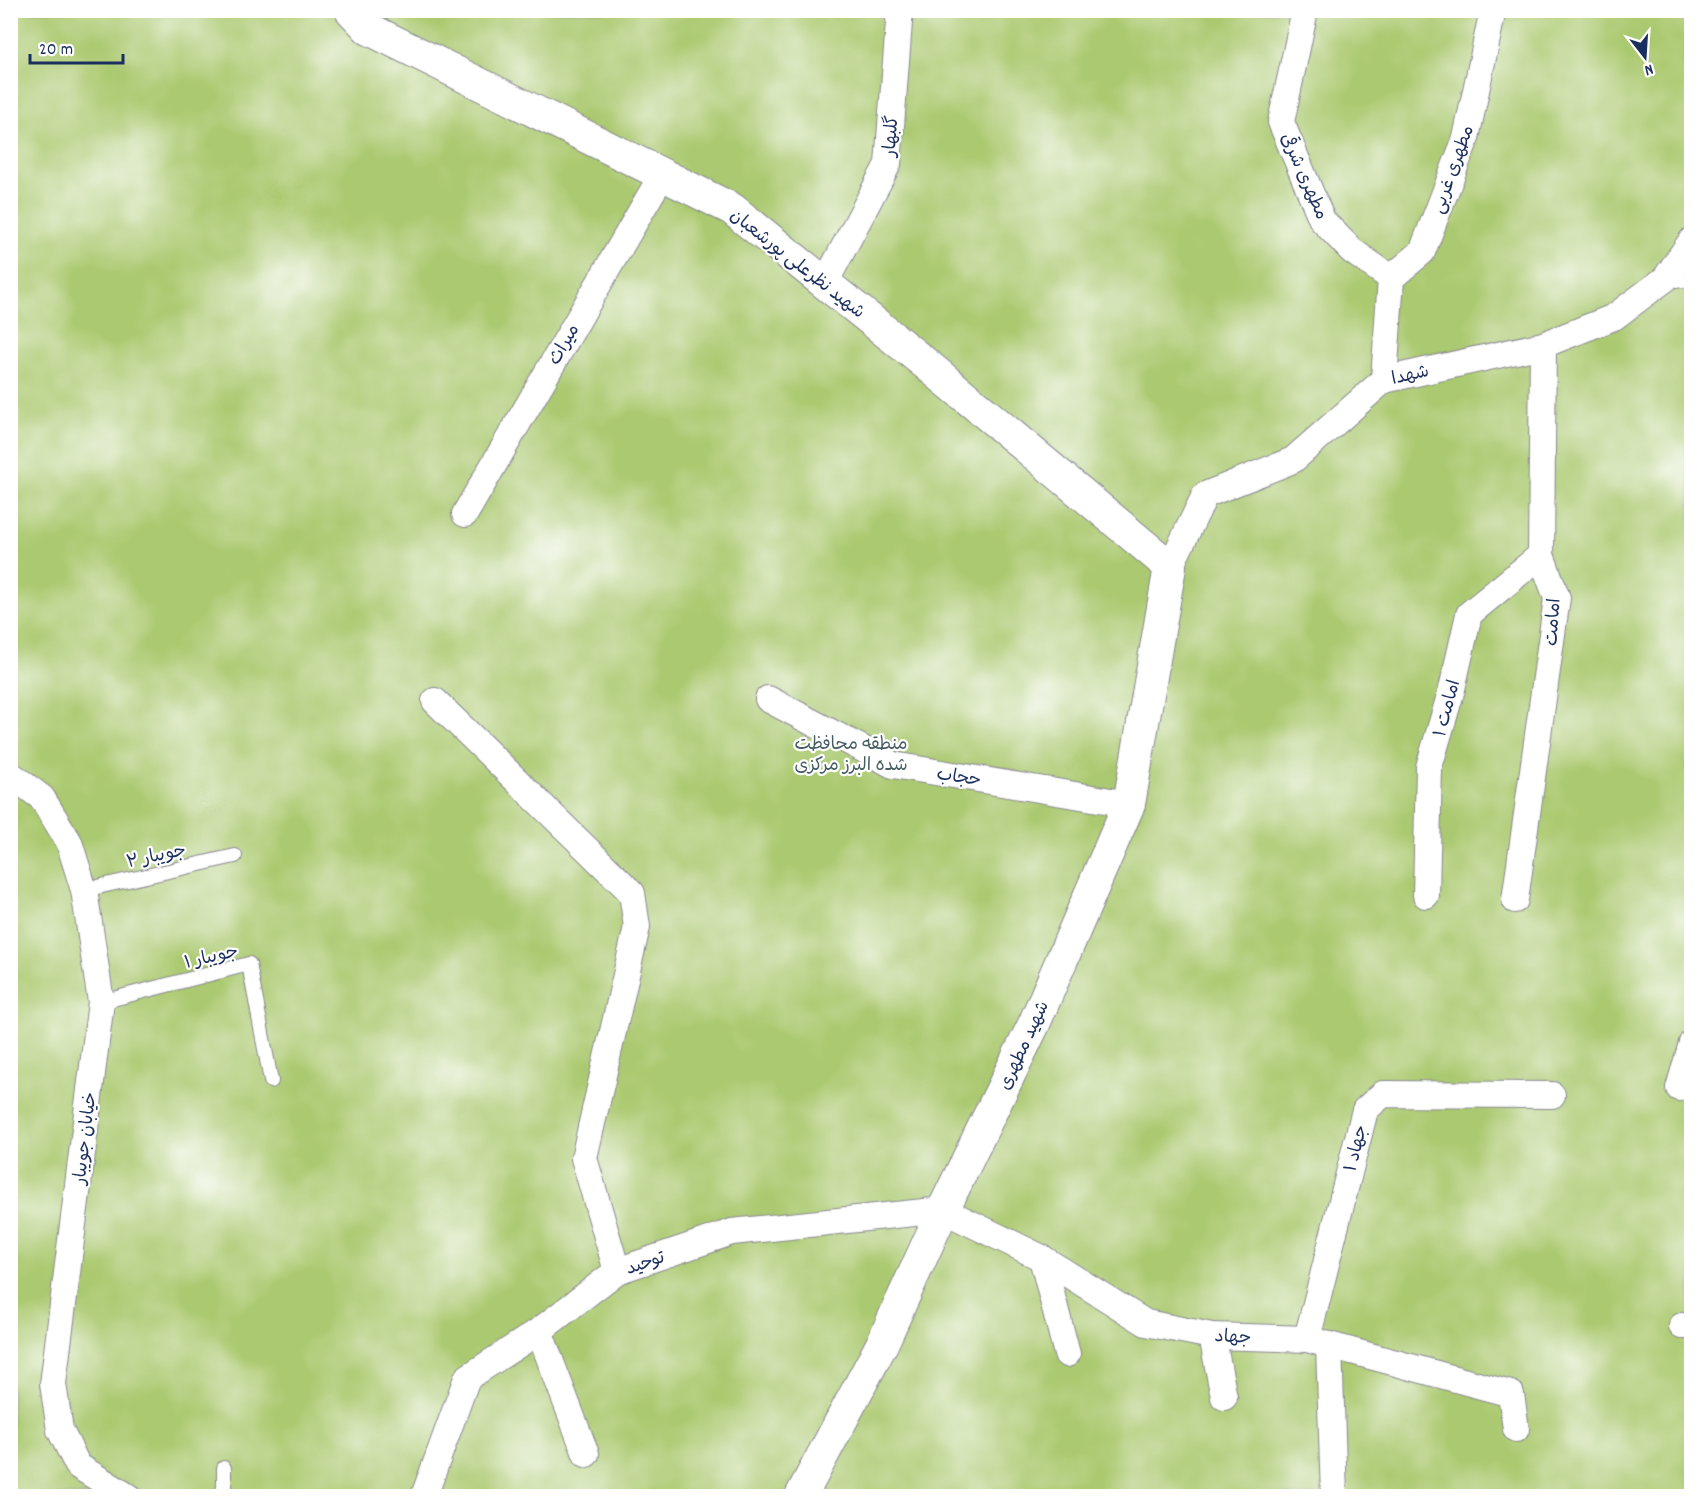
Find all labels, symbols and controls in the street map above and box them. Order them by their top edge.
scale bar [30,27,123,65]
north arrow [1615,27,1675,87]
text: 20 m [39,38,73,63]
text: N [1641,57,1656,81]
street label: گلبهار [878,114,907,160]
street label: مطهری غربی [1427,122,1482,218]
street label: مطهری شرقی [1273,129,1335,224]
street label: شهید نظرعلی پورشعبان [724,204,869,326]
street label: میراث [543,320,587,370]
street label: شهدا [1389,360,1432,393]
street label: امامت [1540,598,1569,647]
street label: امامت ۱ [1429,677,1468,740]
park label: منطقه محافظت شده البرز مرکزی [794,733,908,779]
street label: حجاب [934,763,983,794]
street label: جویبار ۲ [124,839,189,876]
street label: جویبار ۱ [182,940,241,977]
street label: شهید مطهری [994,997,1057,1095]
street label: خیابان جویبار [68,1091,105,1188]
street label: جهاد ۱ [1340,1123,1375,1175]
street label: توحید [623,1246,669,1283]
street label: جهاد [1214,1325,1252,1352]

